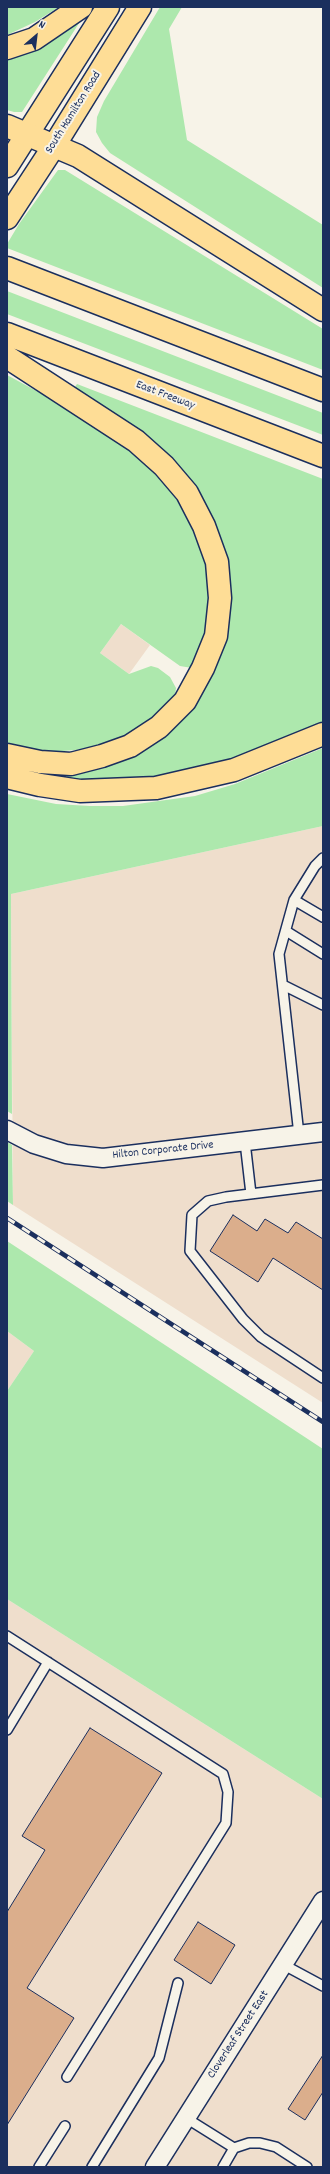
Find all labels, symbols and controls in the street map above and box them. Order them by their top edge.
north arrow [16,16,56,56]
text: N [35,17,48,34]
street label: South Hamilton Road [43,69,105,157]
street label: East Freeway [134,378,196,414]
street label: Hilton Corporate Drive [112,1139,214,1163]
street label: Cloverleaf Street East [205,1988,273,2082]

